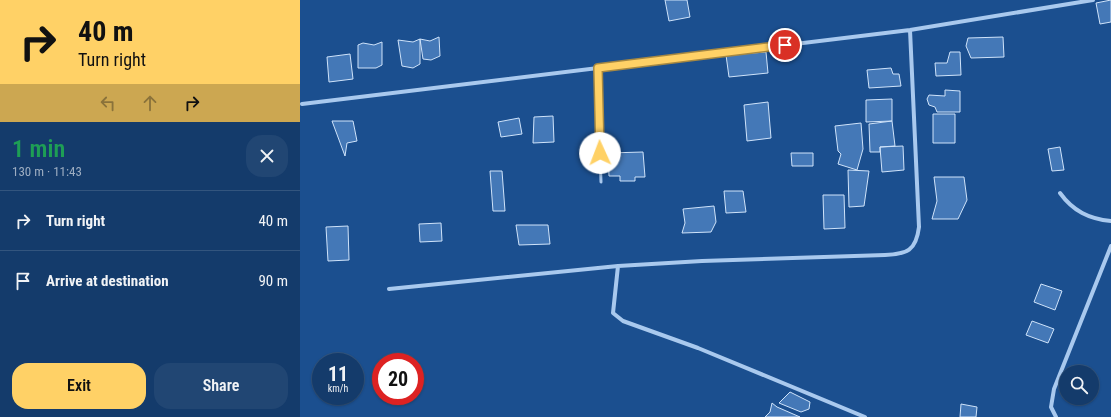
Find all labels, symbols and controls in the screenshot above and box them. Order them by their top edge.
text: 40 m [78,15,134,48]
icon: right [12,16,64,68]
pin [768,28,802,62]
icon: arrive [774,34,796,56]
text: Turn right [78,49,146,70]
icon: left [97,92,119,114]
icon: ahead [139,92,161,114]
icon: right [181,92,203,114]
position arrow [579,132,621,174]
text: 1 min [12,135,65,163]
button: close [246,135,288,177]
text: 130 m · 11:43 [12,164,82,179]
icon: right [12,210,34,232]
text: Turn right [46,212,105,230]
text: 40 m [258,212,288,230]
icon: arrive [12,270,34,292]
text: Arrive at destination [46,272,169,290]
text: 90 m [258,272,288,290]
speed limit sign: 20 [372,353,424,405]
text: 11 [328,362,348,386]
button: Exit [12,363,146,409]
button: Share [154,363,288,409]
map controls [1059,365,1099,405]
button: search [1059,365,1099,405]
text: km/h [328,383,348,394]

